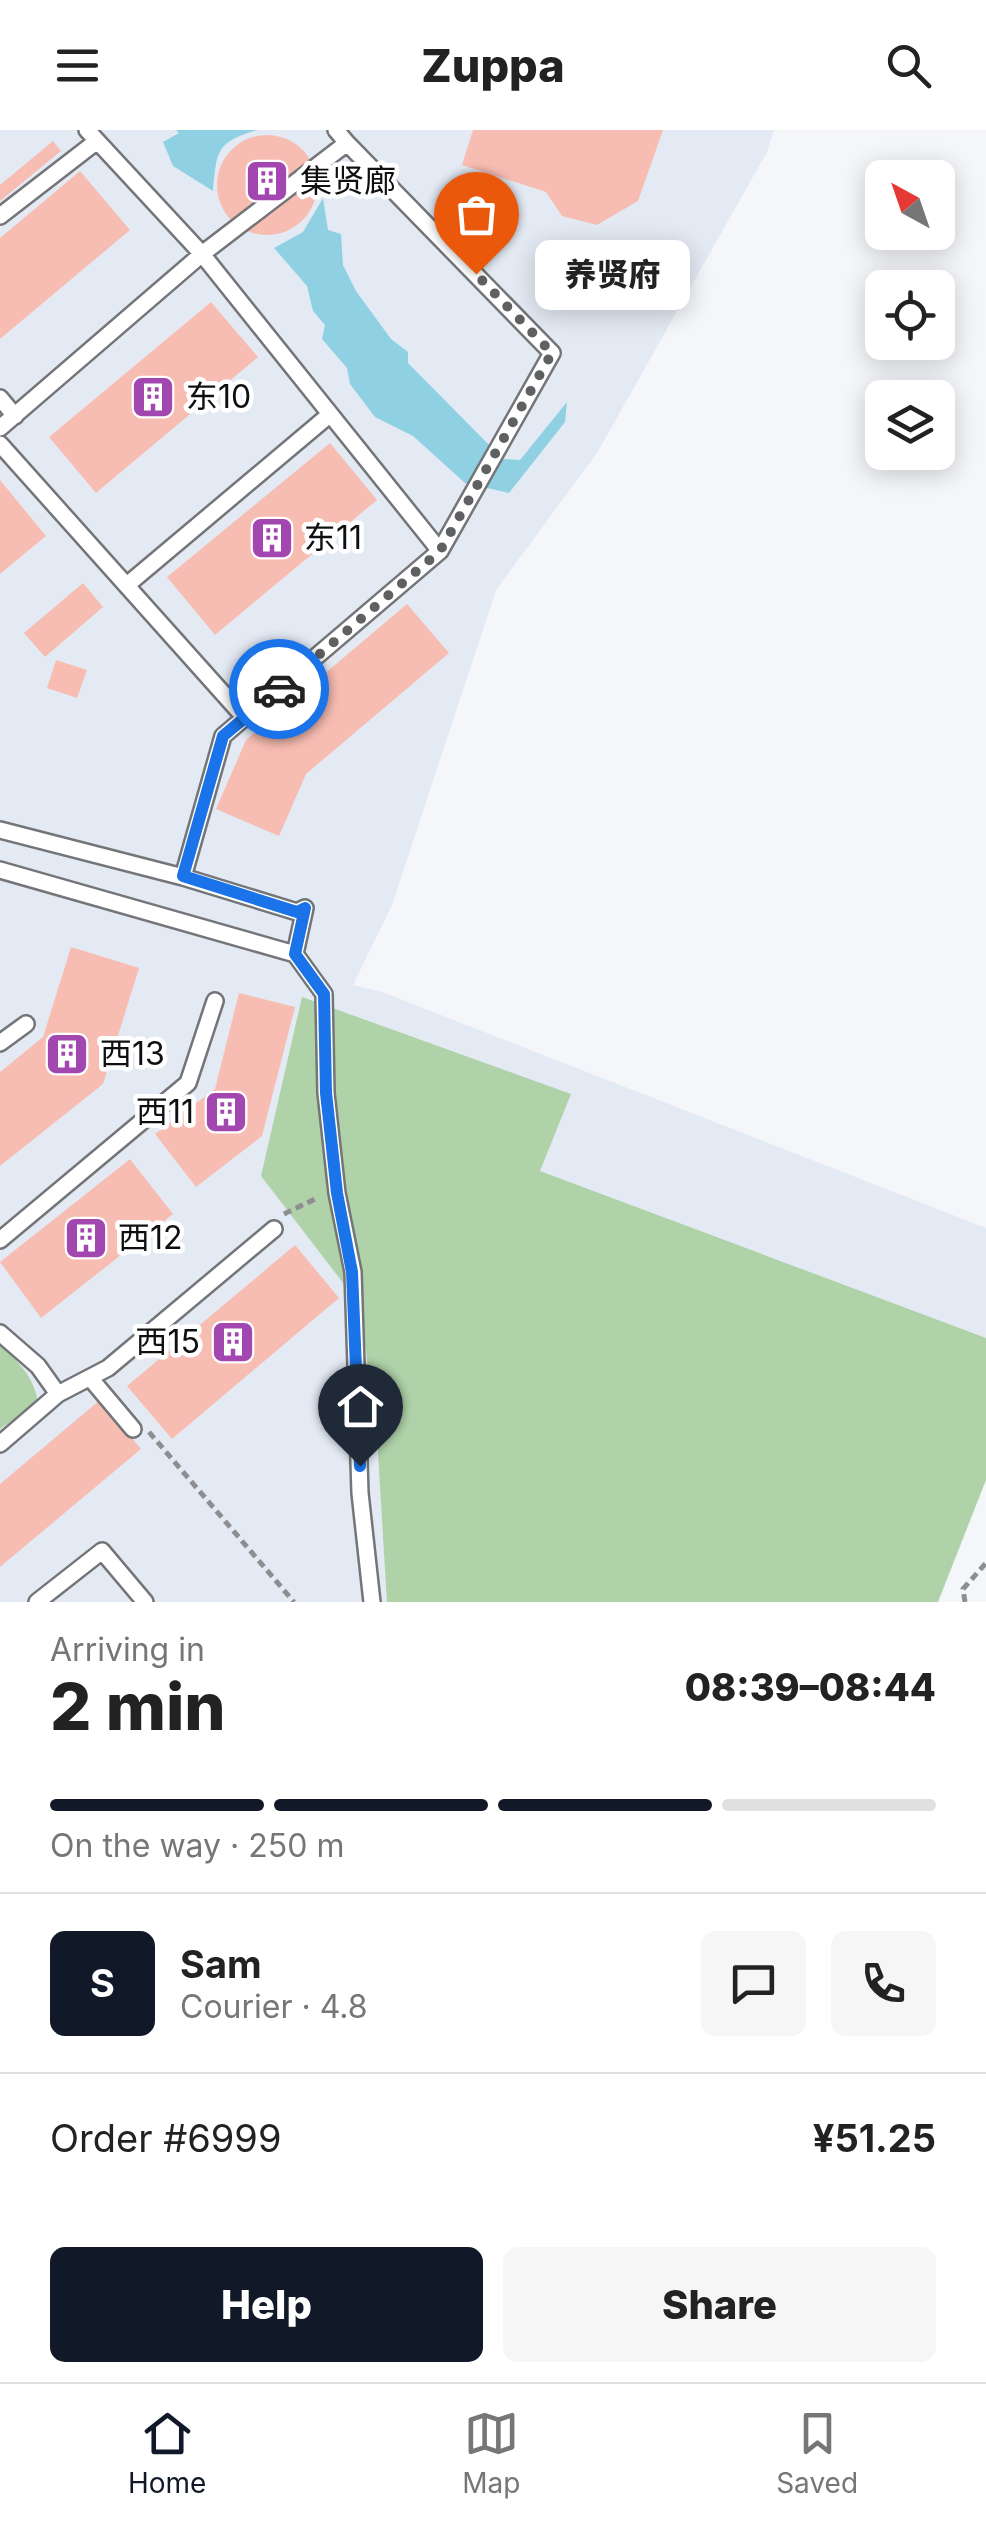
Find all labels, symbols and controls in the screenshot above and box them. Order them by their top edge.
icon: menu [50,38,105,93]
text: Zuppa [421,38,565,93]
icon: search [881,38,936,93]
building icon: 集贤廊 [244,158,290,204]
north arrow [865,160,955,250]
map controls [865,160,955,470]
place label: 集贤廊 [300,161,396,200]
pin [434,172,519,275]
icon: bag [449,187,504,242]
callout: 养贤府 [536,239,691,309]
text: 养贤府 [564,255,661,294]
button: locate [865,270,955,360]
building icon: 东10 [130,374,176,420]
place label: 东10 [186,377,251,416]
button: layers [865,380,955,470]
building icon: 东11 [249,515,295,561]
place label: 东11 [304,518,362,557]
courier [229,639,329,739]
icon: car [252,662,307,717]
building icon: 西13 [44,1031,90,1077]
place label: 西13 [100,1034,165,1073]
building icon: 西11 [203,1089,249,1135]
place label: 西11 [136,1092,194,1131]
building icon: 西12 [63,1215,109,1261]
place label: 西12 [118,1218,183,1257]
building icon: 西15 [210,1319,256,1365]
place label: 西15 [136,1322,200,1361]
pin [318,1364,403,1467]
icon: home [333,1379,388,1434]
text: Arriving in [50,1630,205,1669]
text: 08:39–08:44 [685,1664,936,1710]
text: 2 min [50,1667,226,1746]
text: On the way · 250 m [50,1826,345,1865]
button: chat [701,1931,806,2036]
button: phone [831,1931,936,2036]
text: Sam [180,1941,262,1987]
text: S [90,1960,115,2006]
text: Courier · 4.8 [180,1987,368,2026]
text: Order #6999 [50,2115,281,2161]
text: ¥51.25 [813,2115,936,2161]
button: Help [50,2247,483,2362]
button: Share [503,2247,936,2362]
tab: Home [128,2406,206,2500]
tab: Map [462,2406,520,2500]
tab: Saved [776,2406,858,2500]

